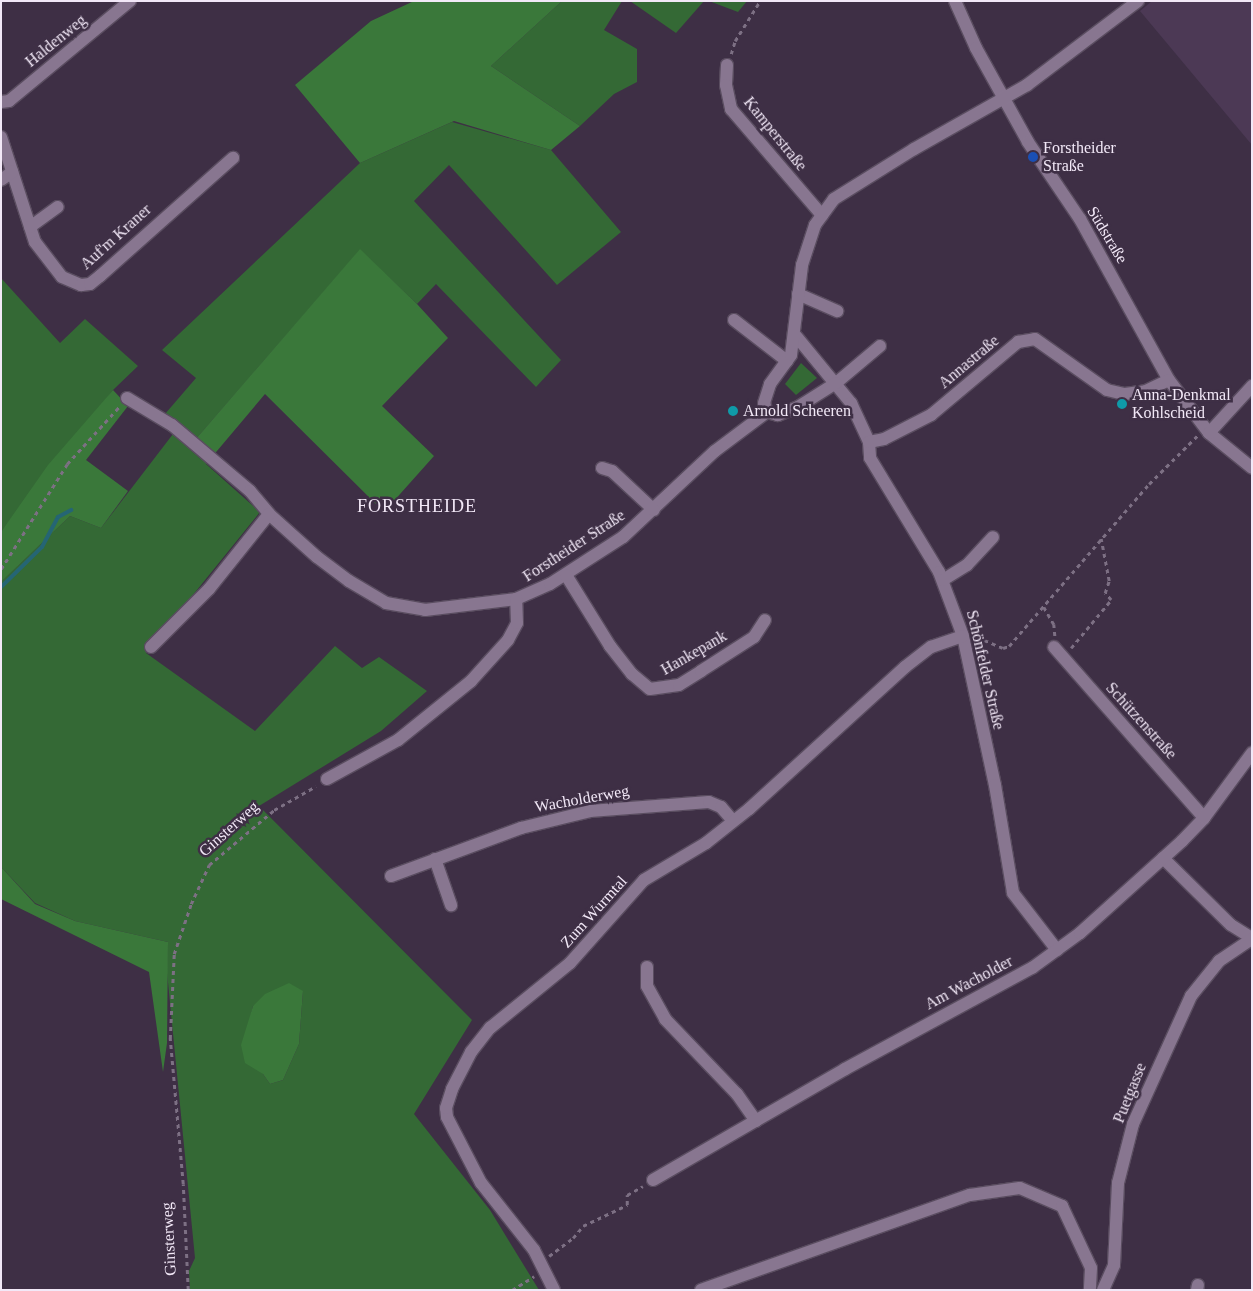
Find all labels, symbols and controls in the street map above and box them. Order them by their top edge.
street label: Haldenweg [22,11,90,71]
street label: Kamperstraße [739,93,811,175]
place label: Forstheider Straße [1043,138,1116,176]
marker: Forstheider Straße [1027,151,1039,163]
street label: Auf'm Kraner [77,200,155,274]
street label: Südstraße [1083,203,1131,267]
street label: Annastraße [935,331,1003,393]
place label: Anna-Denkmal Kohlscheid [1132,385,1231,423]
marker: Anna-Denkmal Kohlscheid [1116,398,1128,410]
place label: Arnold Scheeren [743,401,851,421]
marker: Arnold Scheeren [727,405,739,417]
district label: FORSTHEIDE [356,495,478,517]
street label: Forstheider Straße [519,506,629,586]
street label: Schönfelder Straße [962,608,1008,732]
street label: Hankepank [658,626,730,680]
street label: Schützenstraße [1101,679,1181,763]
street label: Wacholderweg [533,781,631,817]
street label: Ginsterweg [195,797,263,861]
street label: Zum Wurmtal [557,872,631,952]
street label: Am Wacholder [922,952,1016,1014]
street label: Puetgasse [1109,1060,1151,1126]
street label: Ginsterweg [157,1202,181,1276]

